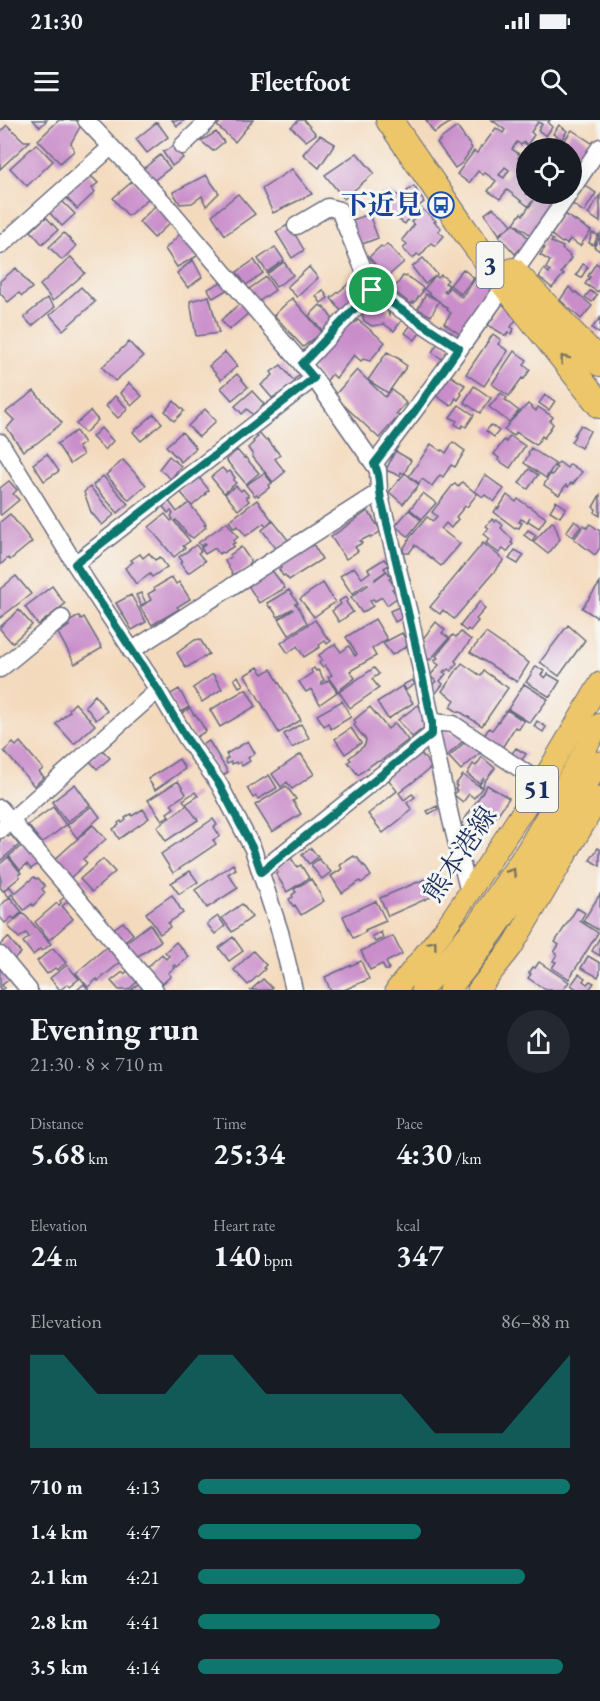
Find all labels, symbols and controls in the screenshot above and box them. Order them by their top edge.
text: 21:30 [30,7,83,36]
text: Fleetfoot [250,64,350,99]
icon: menu [30,65,63,98]
icon: search [537,65,570,98]
map controls [516,138,582,204]
button: locate [516,138,582,204]
place label: 下近見 [341,187,422,222]
bus stop icon: 下近見 [426,190,456,220]
road number: 3 [476,242,504,288]
pin [346,264,397,315]
icon: arrive [355,273,388,306]
one-way arrow [560,355,571,366]
road number: 51 [516,766,558,812]
street label: 熊本港線 [415,799,504,908]
one-way arrow [504,868,516,878]
one-way arrow [425,940,436,951]
text: Evening run [30,1007,199,1050]
button: share [507,1010,570,1073]
text: 21:30 · 8 × 710 m [30,1051,163,1077]
text: Distance [30,1113,83,1134]
text: Time [213,1113,246,1134]
text: Pace [396,1113,423,1134]
text: 5.68 [30,1134,85,1173]
text: 25:34 [213,1134,285,1173]
text: 4:30 [396,1134,452,1173]
text: km [85,1148,108,1169]
text: /km [452,1148,482,1169]
text: Elevation [30,1215,88,1236]
text: Heart rate [213,1215,275,1236]
text: kcal [396,1215,420,1236]
text: 24 [30,1236,62,1275]
text: 140 [213,1236,261,1275]
text: 347 [396,1236,444,1275]
text: m [62,1250,77,1271]
text: bpm [261,1250,293,1271]
text: Elevation [30,1308,102,1334]
text: 86–88 m [501,1308,570,1334]
text: 710 m [30,1474,83,1500]
text: 4:13 [126,1474,160,1500]
text: 1.4 km [30,1519,88,1545]
text: 4:47 [126,1519,160,1545]
text: 2.1 km [30,1564,88,1590]
text: 4:21 [126,1564,160,1590]
text: 2.8 km [30,1609,88,1635]
text: 4:41 [126,1609,160,1635]
text: 3.5 km [30,1654,88,1680]
text: 4:14 [126,1654,160,1680]

